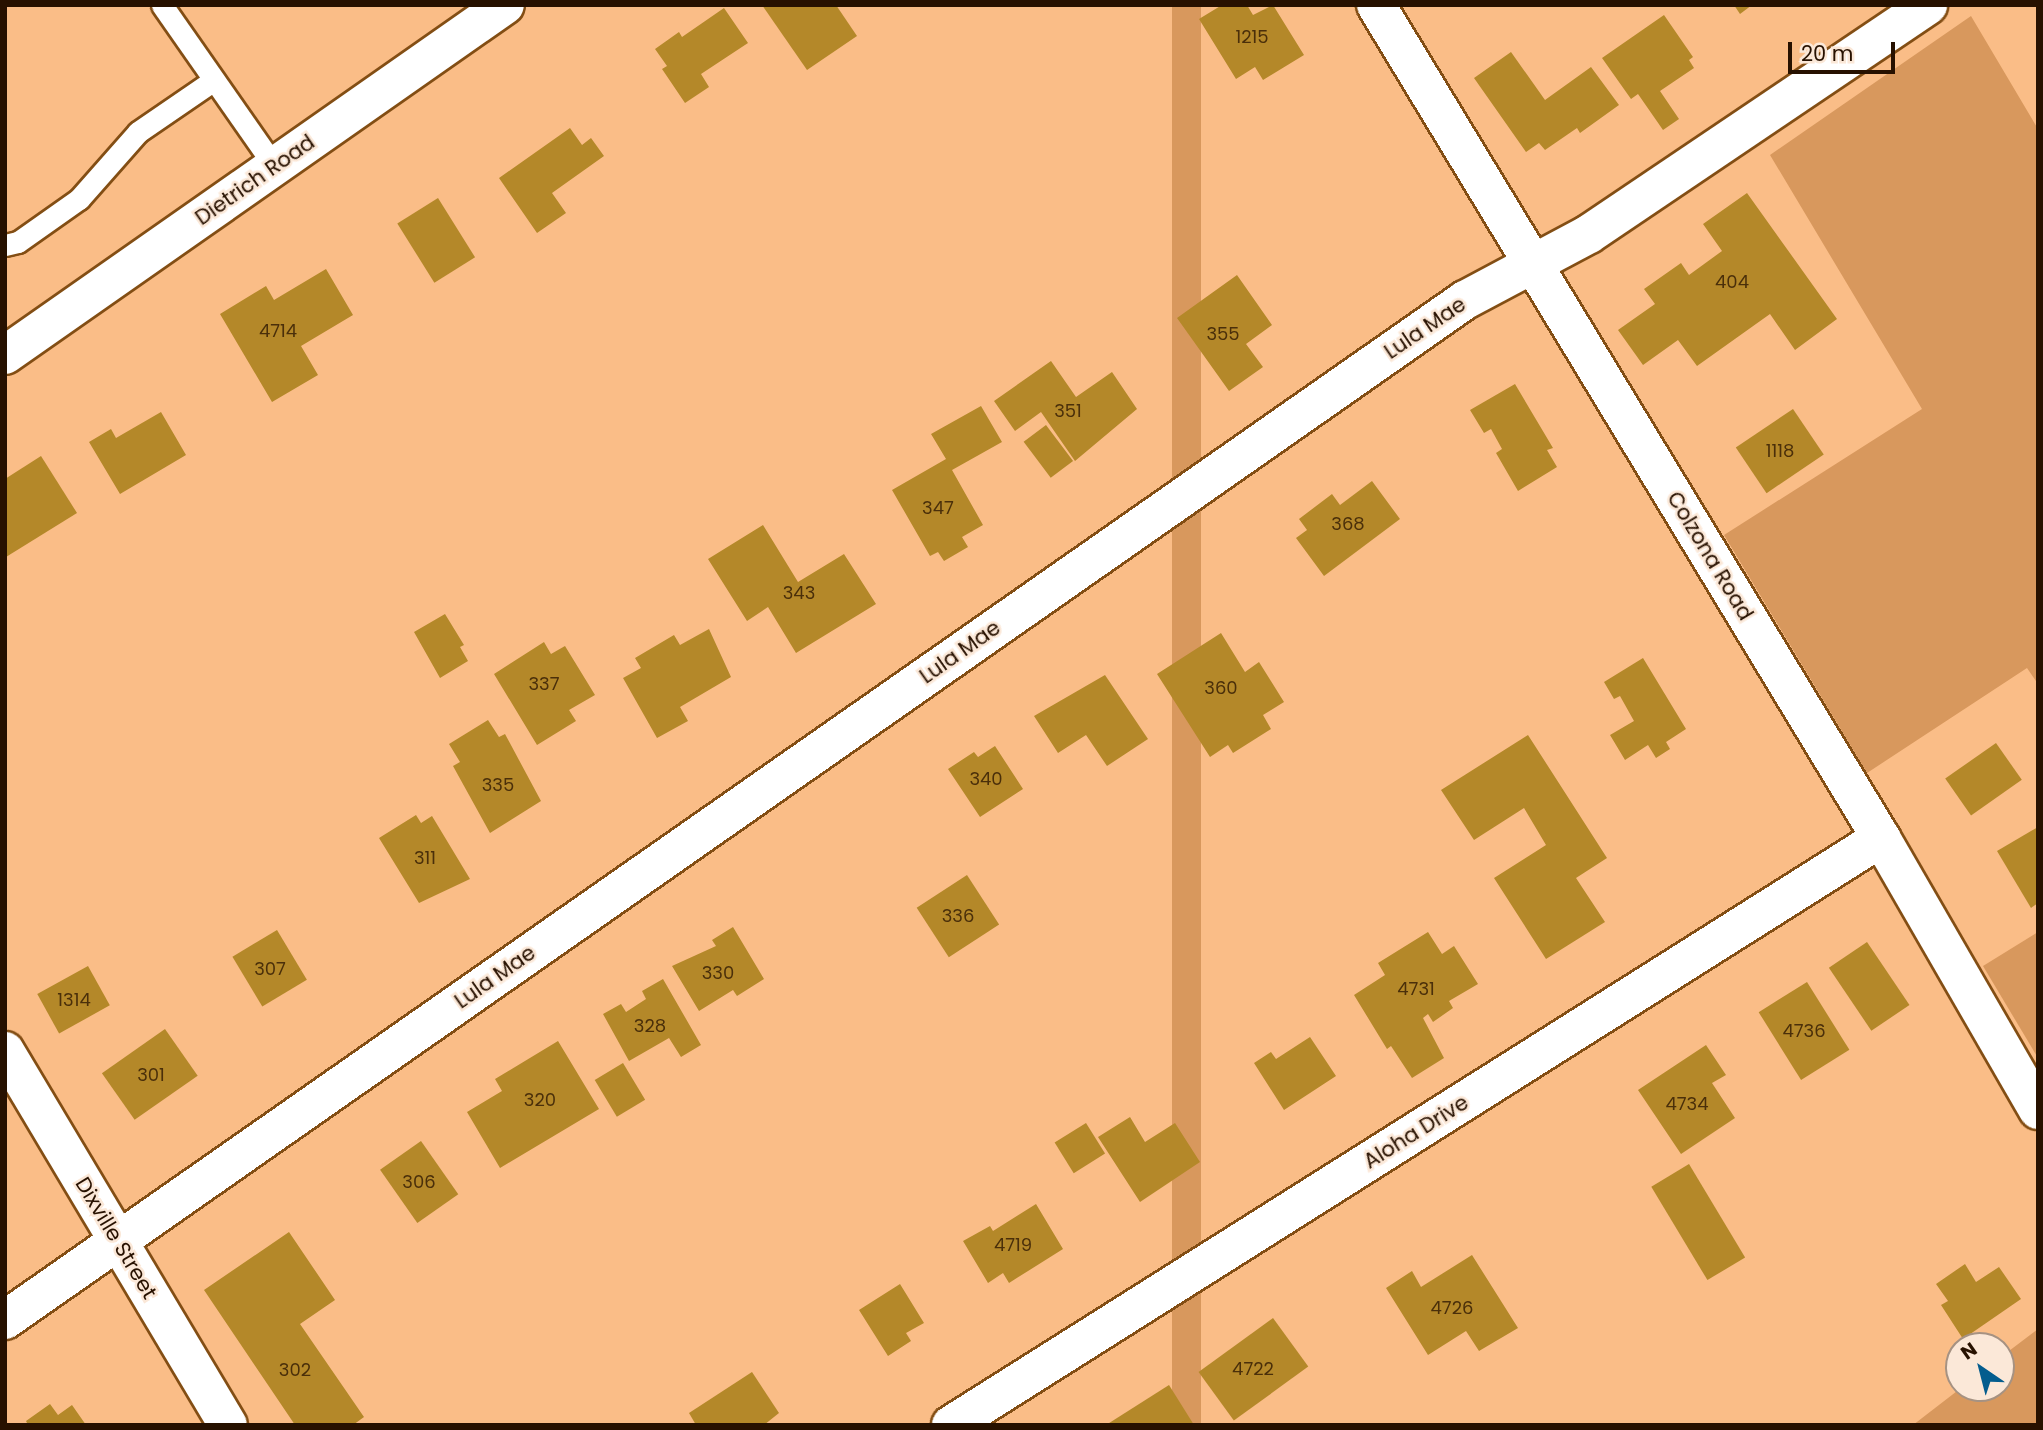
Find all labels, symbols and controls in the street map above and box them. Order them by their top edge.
house number: 1215 [1235,26,1269,48]
scale bar [1791,28,1898,72]
text: 20 m [1801,39,1854,68]
street label: Dietrich Road [190,130,320,230]
house number: 404 [1715,271,1749,293]
street label: Lula Mae [1379,292,1471,364]
house number: 4714 [259,320,297,342]
house number: 355 [1206,323,1240,345]
house number: 351 [1054,400,1082,422]
house number: 1118 [1766,440,1794,462]
street label: Colzona Road [1662,487,1758,625]
house number: 347 [922,497,954,519]
house number: 368 [1331,513,1365,535]
house number: 343 [783,582,815,604]
street label: Lula Mae [915,615,1005,689]
house number: 337 [528,673,560,695]
house number: 360 [1204,677,1238,699]
house number: 340 [969,768,1003,790]
house number: 335 [482,774,514,796]
house number: 311 [414,847,436,869]
house number: 336 [942,905,974,927]
street label: Lula Mae [450,940,540,1014]
house number: 307 [254,958,286,980]
house number: 330 [702,962,734,984]
house number: 4731 [1397,978,1435,1000]
house number: 1314 [57,989,91,1011]
house number: 328 [634,1015,666,1037]
house number: 4736 [1782,1020,1826,1042]
house number: 301 [137,1064,165,1086]
house number: 320 [524,1089,556,1111]
street label: Aloha Drive [1359,1090,1473,1174]
house number: 4734 [1665,1093,1709,1115]
house number: 306 [402,1171,436,1193]
street label: Dixville Street [70,1173,162,1303]
house number: 4719 [994,1234,1032,1256]
house number: 4726 [1431,1297,1473,1319]
north arrow [1945,1332,2015,1402]
text: N [1955,1336,1982,1366]
house number: 4722 [1232,1358,1274,1380]
house number: 302 [279,1359,311,1381]

